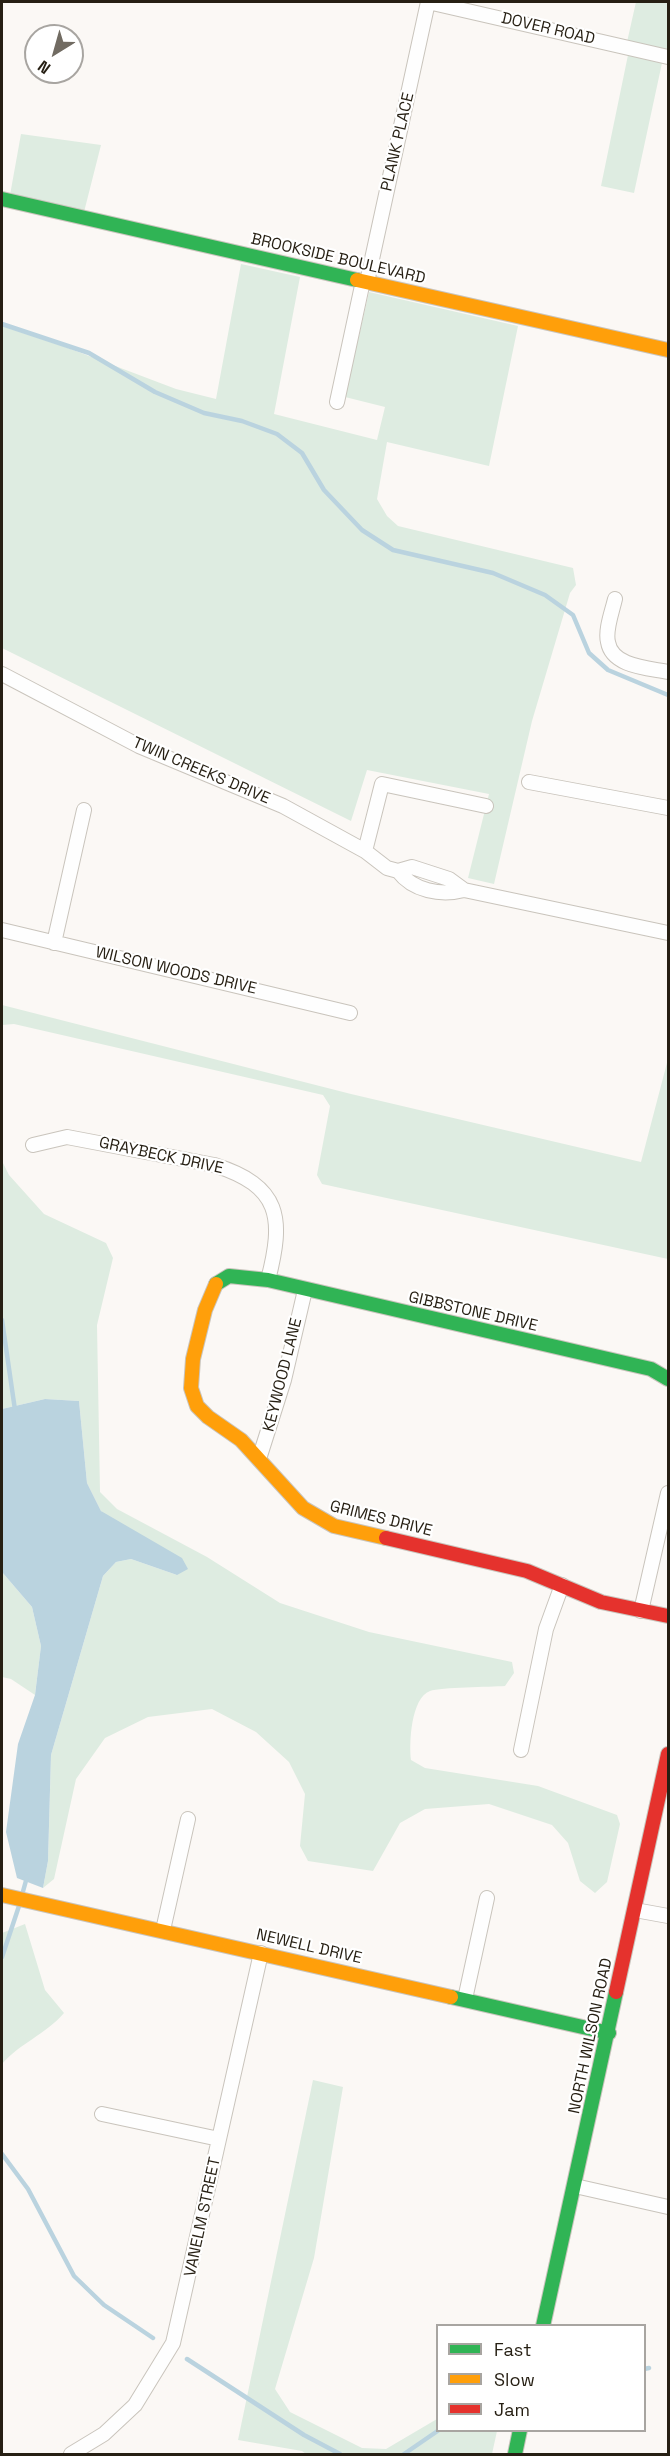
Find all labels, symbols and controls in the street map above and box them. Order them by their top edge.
street label: DOVER ROAD [499,9,597,49]
north arrow [24,24,84,84]
text: N [33,56,55,79]
street label: PLANK PLACE [377,91,419,193]
street label: BROOKSIDE BOULEVARD [249,230,427,288]
street label: TWIN CREEKS DRIVE [129,733,273,809]
street label: WILSON WOODS DRIVE [94,943,258,999]
street label: GRAYBECK DRIVE [97,1133,225,1179]
street label: GIBBSTONE DRIVE [407,1288,539,1336]
street label: KEYWOOD LANE [260,1316,306,1434]
street label: GRIMES DRIVE [328,1497,434,1541]
street label: NEWELL DRIVE [254,1926,364,1968]
street label: NORTH WILSON ROAD [565,1956,617,2116]
street label: VANELM STREET [181,2155,225,2279]
legend [436,2324,646,2432]
text: Fast [494,2338,531,2361]
text: Slow [494,2368,535,2391]
text: Jam [494,2398,530,2421]

